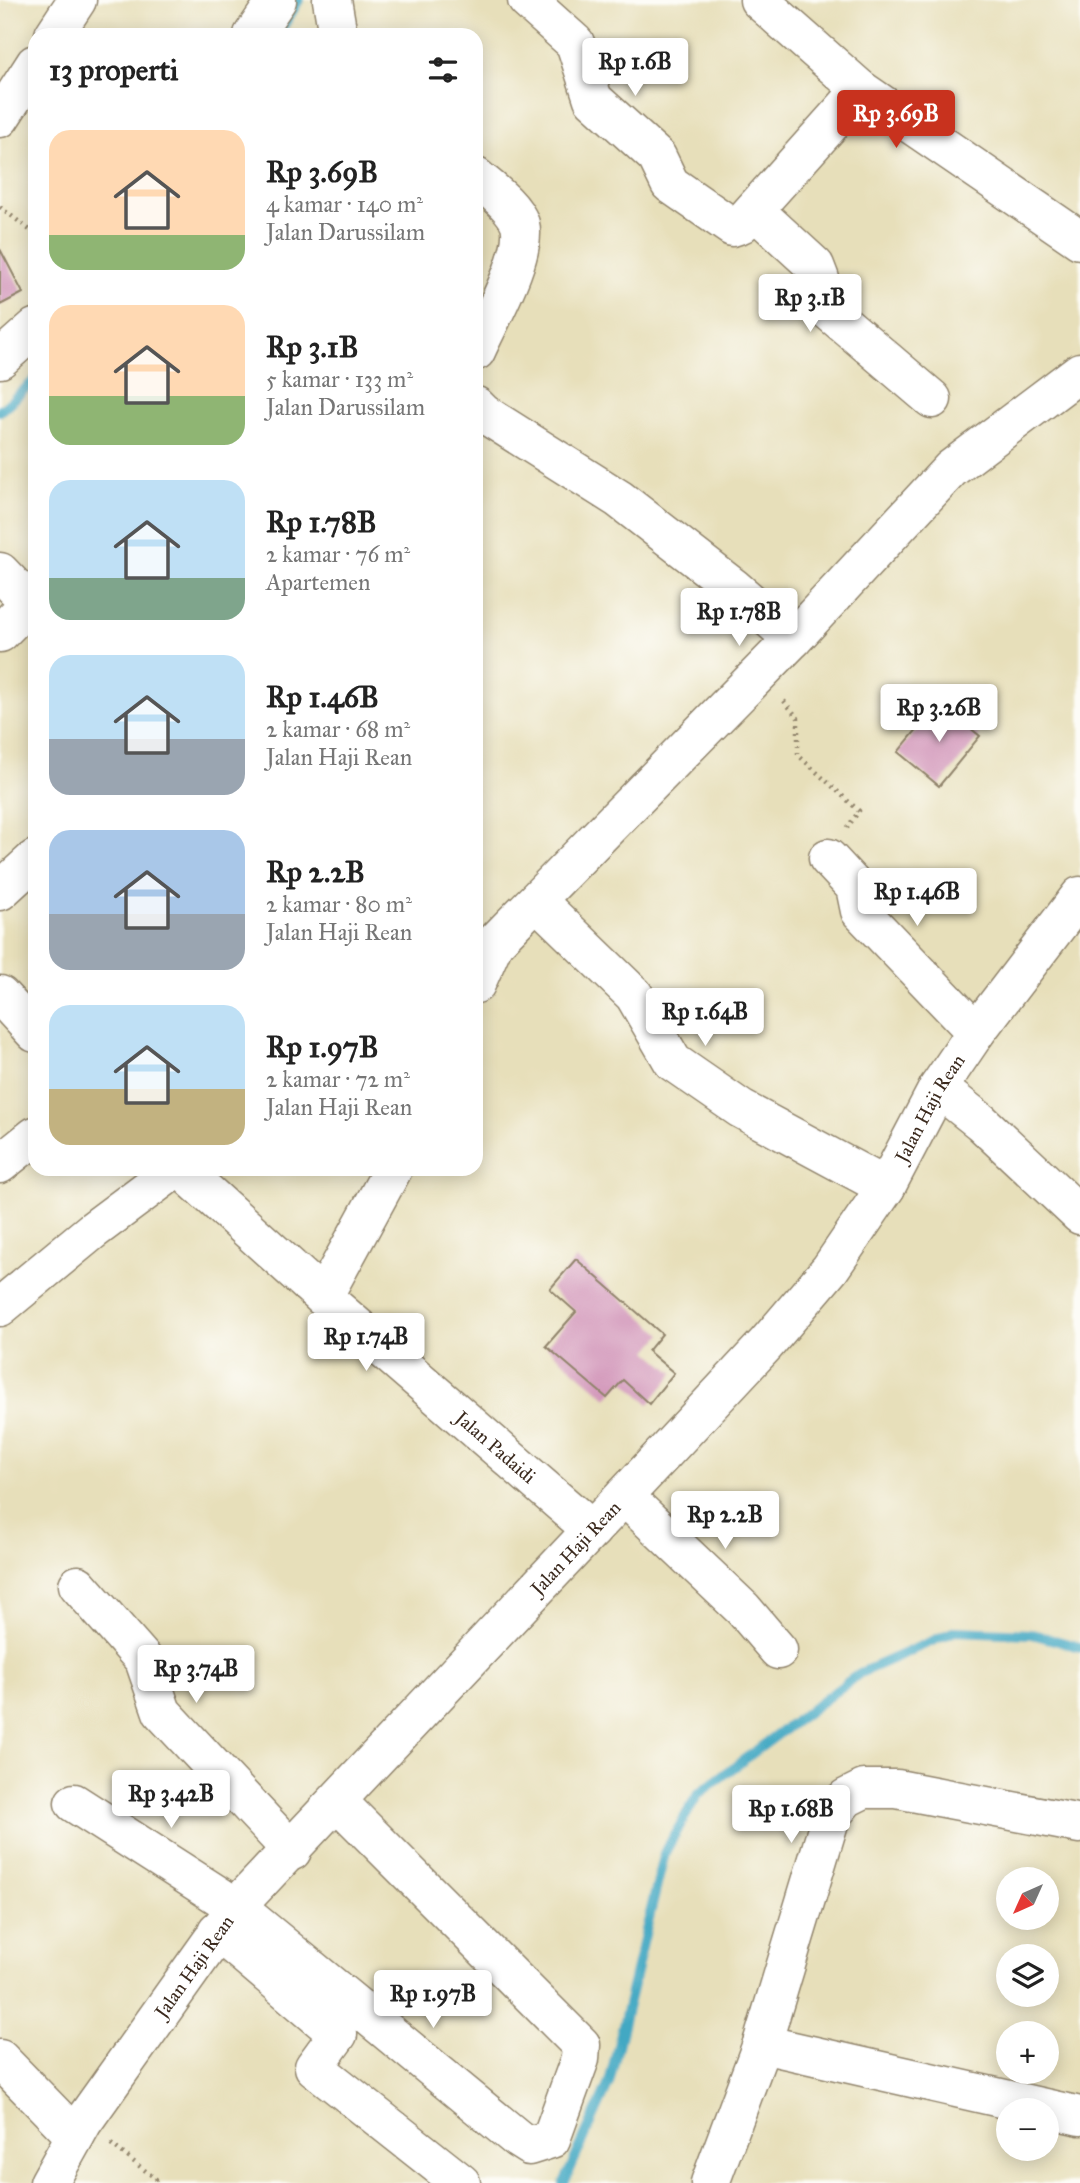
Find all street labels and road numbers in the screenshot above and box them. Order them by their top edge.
street label: Jalan Haji Rean [889,1049,969,1168]
street label: Jalan Padaidi [449,1404,541,1488]
street label: Jalan Haji Rean [524,1496,625,1602]
street label: Jalan Haji Rean [148,1910,238,2024]

